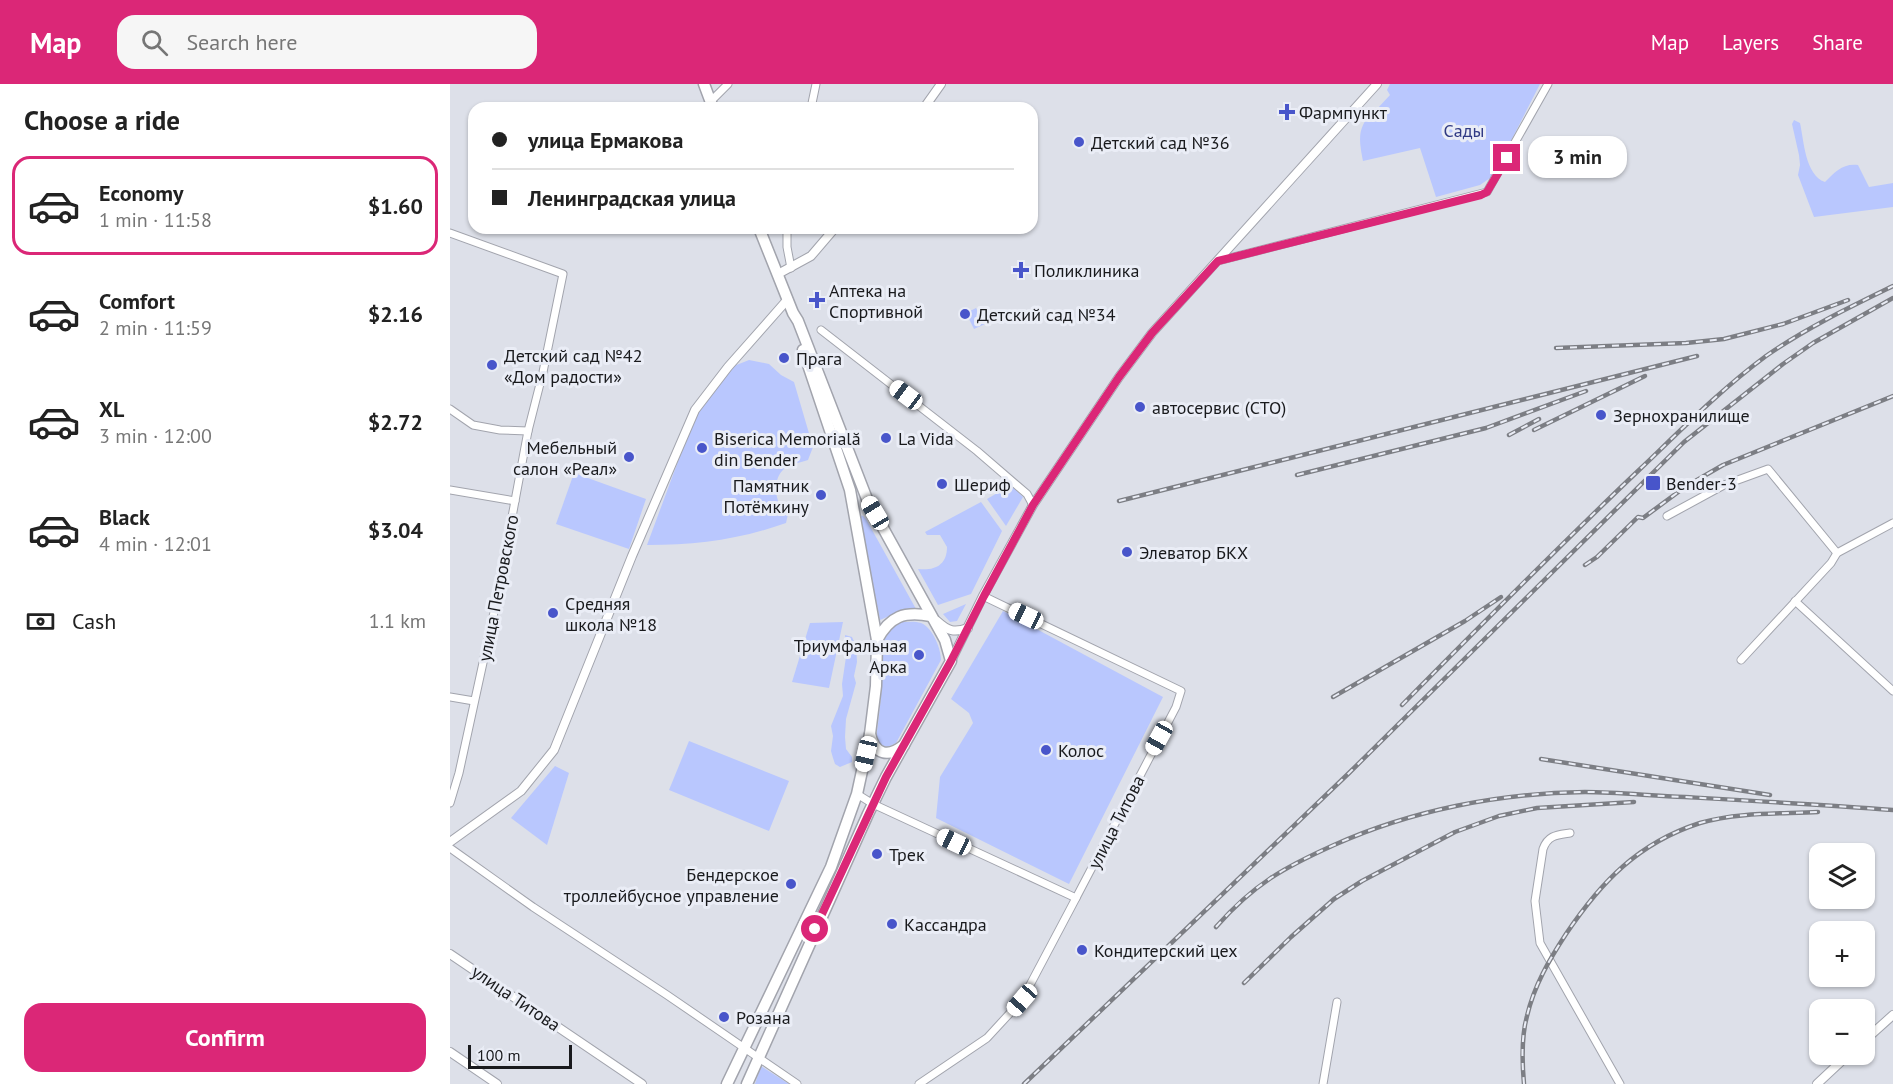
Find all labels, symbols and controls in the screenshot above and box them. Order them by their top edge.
search box [117,15,537,69]
text: Map [30,24,81,61]
icon: search [138,26,171,59]
text: Search here [186,28,297,56]
text: Map [1651,29,1689,56]
text: Layers [1722,29,1779,56]
text: Share [1812,29,1863,56]
place label: Фармпункт [1299,101,1388,124]
text: Choose a ride [24,103,180,137]
marker: Фармпункт [1280,105,1294,119]
park label: Сады [1444,119,1484,142]
text: улица Ермакова [528,126,683,154]
place label: Детский сад №36 [1091,131,1229,154]
marker: Детский сад №36 [1072,135,1086,149]
callout: 3 min [1528,137,1627,179]
route end [1493,144,1520,171]
text: 3 min [1553,144,1602,170]
icon: car [27,179,81,233]
text: Economy [99,179,183,207]
text: Ленинградская улица [528,184,736,212]
text: $1.60 [368,192,423,220]
text: 1 min · 11:58 [99,207,212,233]
place label: Поликлиника [1034,259,1139,282]
marker: Поликлиника [1012,261,1030,279]
place label: Аптека на Спортивной [829,279,923,323]
icon: car [27,287,81,341]
text: Comfort [99,287,175,315]
marker: Аптека на Спортивной [810,293,824,307]
text: $2.16 [368,300,423,328]
place label: Детский сад №34 [977,303,1116,326]
marker: Детский сад №34 [958,307,972,321]
text: 2 min · 11:59 [99,315,212,341]
place label: Детский сад №42 «Дом радости» [504,344,642,388]
place label: Прага [796,347,842,370]
marker: Прага [777,351,791,365]
marker: Детский сад №42 «Дом радости» [485,358,499,372]
car [886,377,926,413]
icon: car [27,395,81,449]
text: XL [99,395,124,423]
place label: автосервис (СТО) [1152,396,1286,419]
marker: автосервис (СТО) [1133,400,1147,414]
place label: Зернохранилище [1613,404,1750,427]
text: $2.72 [368,408,423,436]
marker: Зернохранилище [1594,408,1608,422]
text: 3 min · 12:00 [99,423,212,449]
place label: Biserica Memorială din Bender [714,427,861,471]
place label: La Vida [898,427,954,450]
marker: La Vida [879,431,893,445]
place label: Мебельный салон «Реал» [513,436,617,480]
marker: Biserica Memorială din Bender [695,441,709,455]
marker: Мебельный салон «Реал» [622,450,636,464]
place label: Bender-3 [1666,472,1737,495]
place label: Шериф [954,473,1011,496]
place label: Памятник Потёмкину [724,474,810,518]
marker: Bender-3 [1644,474,1662,492]
marker: Шериф [935,477,949,491]
marker: Памятник Потёмкину [814,488,828,502]
car [858,493,892,533]
icon: car [27,503,81,557]
text: Black [99,503,150,531]
street label: улица Петровского [472,513,524,663]
text: $3.04 [368,516,423,544]
text: 4 min · 12:01 [99,531,212,557]
place label: Элеватор БКХ [1139,541,1248,564]
marker: Элеватор БКХ [1120,545,1134,559]
place label: Средняя школа №18 [565,592,657,636]
car [1006,600,1046,632]
icon: cash [24,605,57,638]
marker: Средняя школа №18 [546,606,560,620]
text: Cash [72,607,116,635]
text: 1.1 km [369,608,426,634]
place label: Триумфальная Арка [794,634,907,678]
marker: Триумфальная Арка [912,648,926,662]
car [1142,718,1176,758]
car [853,734,879,774]
place label: Колос [1058,739,1104,762]
marker: Колос [1039,743,1053,757]
street label: улица Титова [1083,771,1149,873]
car [934,826,974,858]
place label: Трек [889,843,925,866]
map controls [1809,843,1875,1065]
button: layers [1809,843,1875,909]
marker: Трек [870,847,884,861]
place label: Бендерское троллейбусное управление [564,863,779,907]
marker: Бендерское троллейбусное управление [784,877,798,891]
place label: Кассандра [904,913,987,936]
route start [801,915,828,942]
marker: Кассандра [885,917,899,931]
button: + [1809,921,1875,987]
place label: Кондитерский цех [1094,939,1238,962]
marker: Кондитерский цех [1075,943,1089,957]
street label: улица Титова [467,960,565,1036]
car [1003,981,1041,1019]
button: − [1809,999,1875,1065]
button: Confirm [24,1003,426,1072]
place label: Розана [736,1006,791,1029]
marker: Розана [717,1010,731,1024]
scale bar [468,1042,572,1070]
text: 100 m [477,1045,520,1065]

